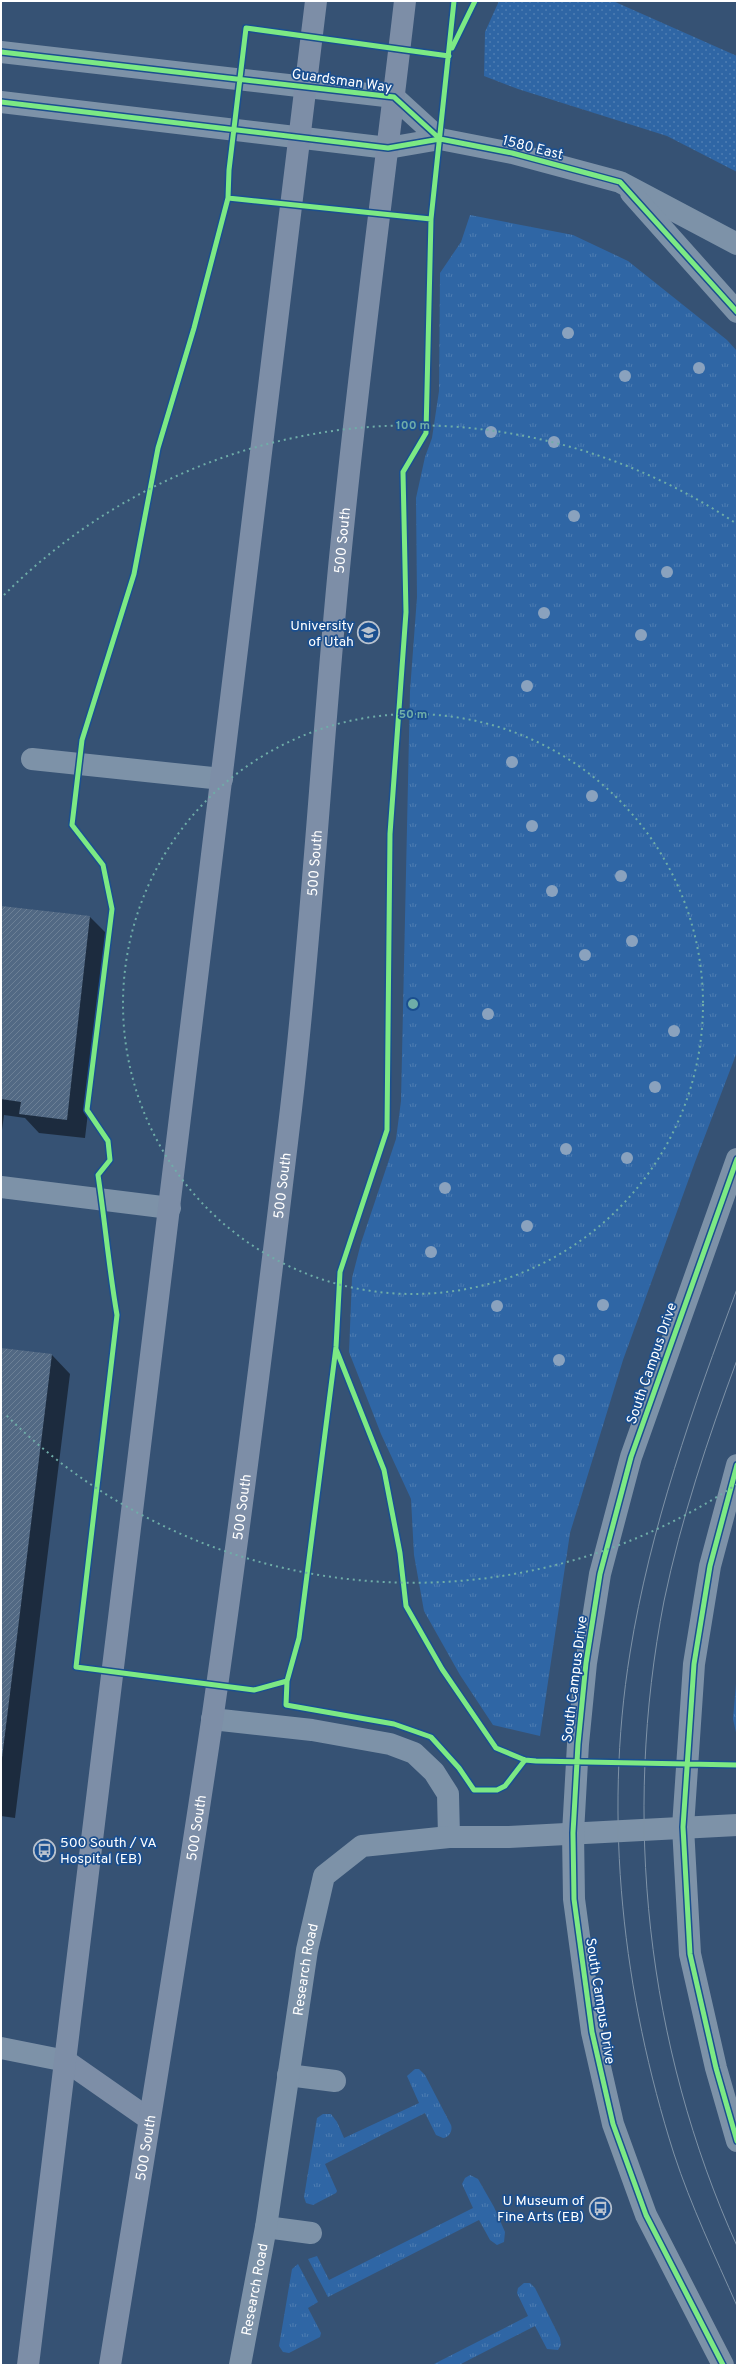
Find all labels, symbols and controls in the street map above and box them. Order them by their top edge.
street label: Guardsman Way [290,66,393,97]
street label: 1580 East [500,133,565,164]
text: 100 m [396,418,430,434]
street label: 500 South [331,507,355,575]
place label: University of Utah [290,618,354,651]
school or university icon: University of Utah [356,620,382,646]
text: 50 m [399,707,427,723]
street label: 500 South [305,829,327,897]
centre of rings [406,997,420,1011]
street label: 500 South [271,1152,296,1220]
street label: South Campus Drive [624,1300,681,1427]
street label: 500 South [230,1473,256,1541]
street label: South Campus Drive [559,1615,592,1743]
street label: 500 South [184,1794,211,1862]
place label: 500 South / VA Hospital (EB) [60,1835,157,1868]
bus stop icon: 500 South / VA Hospital (EB) [32,1837,58,1863]
street label: Research Road [290,1922,323,2017]
street label: South Campus Drive [581,1937,618,2066]
street label: 500 South [133,2114,160,2182]
place label: U Museum of Fine Arts (EB) [497,2193,584,2226]
bus stop icon: U Museum of Fine Arts (EB) [587,2195,613,2221]
street label: Research Road [239,2242,273,2337]

